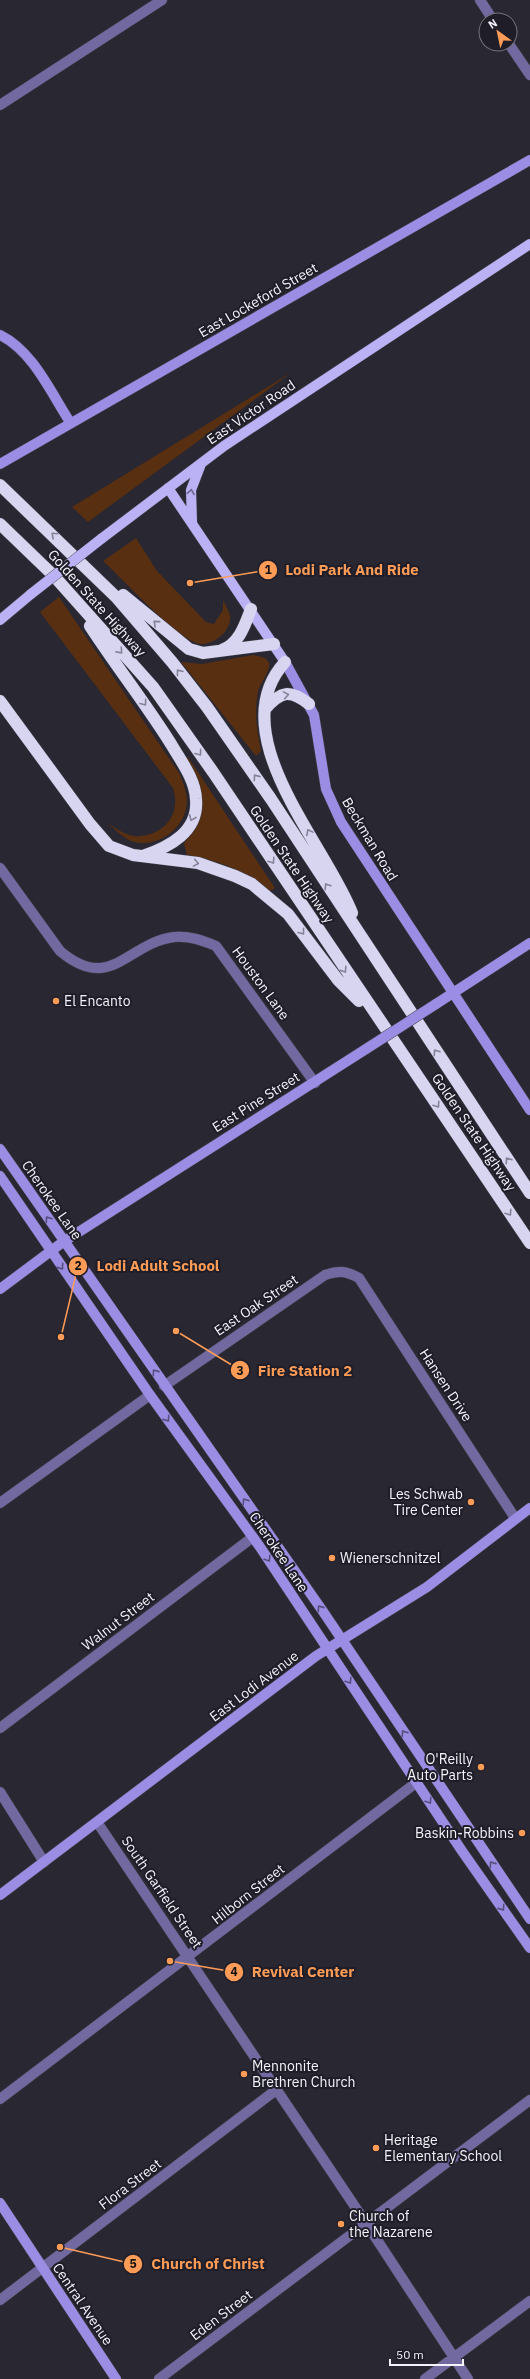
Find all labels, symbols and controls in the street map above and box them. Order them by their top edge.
north arrow [478,12,518,52]
text: N [485,16,500,32]
street label: East Lockeford Street [195,259,321,341]
street label: East Victor Road [203,376,299,448]
one-way arrow [186,489,195,495]
one-way arrow [51,532,59,540]
street label: Golden State Highway [44,546,150,660]
callout: Lodi Park And Ride [258,556,427,583]
text: Lodi Park And Ride [285,560,419,579]
text: 1 [264,562,272,577]
one-way arrow [153,621,160,628]
one-way arrow [115,646,123,654]
one-way arrow [177,669,184,676]
one-way arrow [283,691,289,699]
one-way arrow [139,699,147,706]
one-way arrow [195,749,202,756]
one-way arrow [253,774,261,781]
street label: Beckman Road [338,794,402,884]
street label: Golden State Highway [246,802,338,926]
one-way arrow [189,815,197,822]
one-way arrow [306,829,313,837]
one-way arrow [268,857,275,864]
one-way arrow [193,859,199,867]
one-way arrow [324,883,332,890]
one-way arrow [298,927,305,934]
street label: Houston Lane [228,943,294,1024]
one-way arrow [339,965,346,972]
place label: El Encanto [64,992,131,1010]
marker: El Encanto [51,996,61,1006]
one-way arrow [434,1049,441,1056]
street label: East Pine Street [209,1068,303,1136]
street label: Golden State Highway [428,1070,520,1194]
one-way arrow [432,1101,440,1108]
street label: Cherokee Lane [18,1157,86,1244]
one-way arrow [506,1158,513,1165]
one-way arrow [505,1209,512,1216]
one-way arrow [46,1217,53,1224]
callout: Lodi Adult School [68,1252,227,1279]
text: Lodi Adult School [97,1256,220,1275]
text: 2 [74,1258,82,1273]
one-way arrow [56,1262,63,1269]
street label: East Oak Street [211,1270,301,1340]
street label: Hansen Drive [416,1345,476,1425]
callout: Fire Station 2 [230,1357,360,1384]
text: Fire Station 2 [258,1361,352,1380]
text: 3 [236,1363,244,1378]
one-way arrow [153,1369,160,1376]
one-way arrow [162,1415,170,1422]
place label: Les Schwab Tire Center [389,1485,463,1519]
marker: Les Schwab Tire Center [466,1497,476,1507]
one-way arrow [243,1499,250,1506]
street label: Cherokee Lane [245,1508,313,1596]
place label: Wienerschnitzel [340,1549,441,1567]
marker: Wienerschnitzel [327,1553,337,1563]
one-way arrow [263,1555,270,1562]
street label: Walnut Street [78,1588,158,1654]
one-way arrow [318,1605,325,1612]
street label: East Lodi Avenue [206,1646,302,1725]
one-way arrow [345,1676,352,1683]
one-way arrow [401,1730,408,1737]
place label: O'Reilly Auto Parts [407,1750,473,1784]
marker: O'Reilly Auto Parts [476,1762,486,1772]
one-way arrow [424,1796,431,1803]
place label: Baskin-Robbins [415,1824,514,1842]
marker: Baskin-Robbins [517,1828,527,1838]
street label: South Garfield Street [118,1832,206,1952]
street label: Hilborn Street [208,1860,288,1928]
one-way arrow [489,1861,497,1868]
one-way arrow [497,1904,505,1911]
callout: Revival Center [224,1958,362,1985]
text: Revival Center [252,1962,354,1981]
text: 4 [230,1964,238,1979]
place label: Mennonite Brethren Church [252,2057,355,2091]
marker: Mennonite Brethren Church [239,2069,249,2079]
place label: Heritage Elementary School [384,2131,502,2165]
marker: Heritage Elementary School [371,2143,381,2153]
street label: Flora Street [95,2155,165,2213]
place label: Church of the Nazarene [349,2207,433,2241]
marker: Church of the Nazarene [336,2219,346,2229]
callout: Church of Christ [123,2251,273,2278]
text: Church of Christ [151,2254,265,2273]
text: 5 [129,2256,137,2271]
street label: Central Avenue [49,2259,117,2349]
street label: Eden Street [186,2286,256,2344]
scale bar [390,2341,463,2367]
text: 50 m [396,2347,424,2362]

